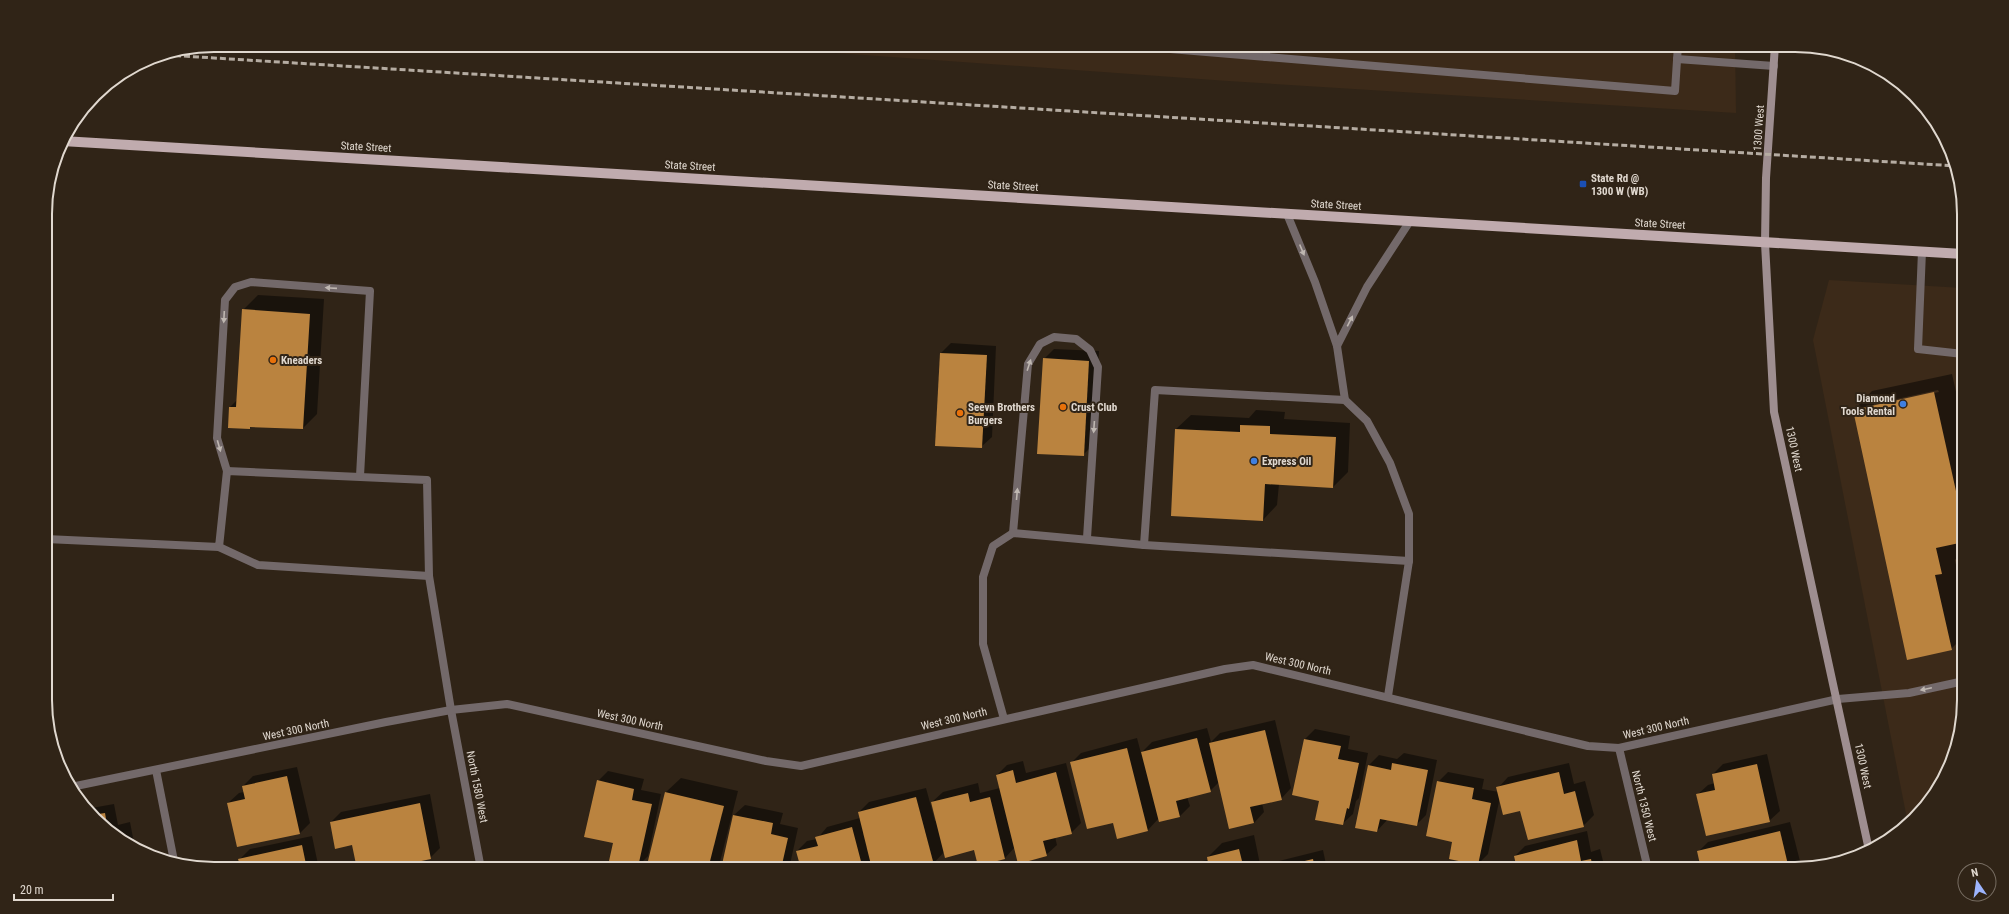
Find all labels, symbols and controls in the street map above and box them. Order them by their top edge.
street label: 1300 West [1751,105,1767,151]
street label: State Street [340,139,392,155]
street label: State Street [664,158,716,174]
place label: State Rd @ 1300 W (WB) [1591,172,1648,198]
street label: State Street [987,178,1039,194]
marker: State Rd @ 1300 W (WB) [1578,179,1588,189]
street label: State Street [1310,197,1362,213]
street label: State Street [1634,216,1686,232]
one-way arrow [1299,244,1305,256]
one-way arrow [325,285,337,292]
one-way arrow [220,311,227,323]
one-way arrow [1346,316,1353,327]
place label: Kneaders [281,354,322,367]
marker: Kneaders [268,355,278,365]
one-way arrow [1026,358,1032,370]
place label: Diamond Tools Rental [1841,392,1895,418]
marker: Diamond Tools Rental [1898,399,1908,409]
place label: Seevn Brothers Burgers [968,401,1035,427]
place label: Crust Club [1071,401,1118,414]
marker: Crust Club [1058,402,1068,412]
marker: Seevn Brothers Burgers [955,408,965,418]
one-way arrow [1091,421,1097,434]
street label: 1300 West [1783,425,1805,473]
one-way arrow [216,440,222,452]
place label: Express Oil [1262,455,1312,468]
marker: Express Oil [1249,456,1259,466]
one-way arrow [1013,488,1020,500]
street label: West 300 North [1264,650,1332,678]
one-way arrow [1920,687,1932,693]
street label: West 300 North [920,705,988,733]
street label: West 300 North [596,707,664,733]
street label: West 300 North [1622,714,1690,742]
street label: West 300 North [262,717,330,743]
street label: 1300 West [1852,742,1874,790]
street label: North 1580 West [464,750,490,824]
street label: North 1350 West [1629,769,1659,843]
north arrow [1957,862,1997,902]
text: N [1970,866,1980,880]
scale bar [14,876,113,902]
text: 20 m [20,883,44,897]

